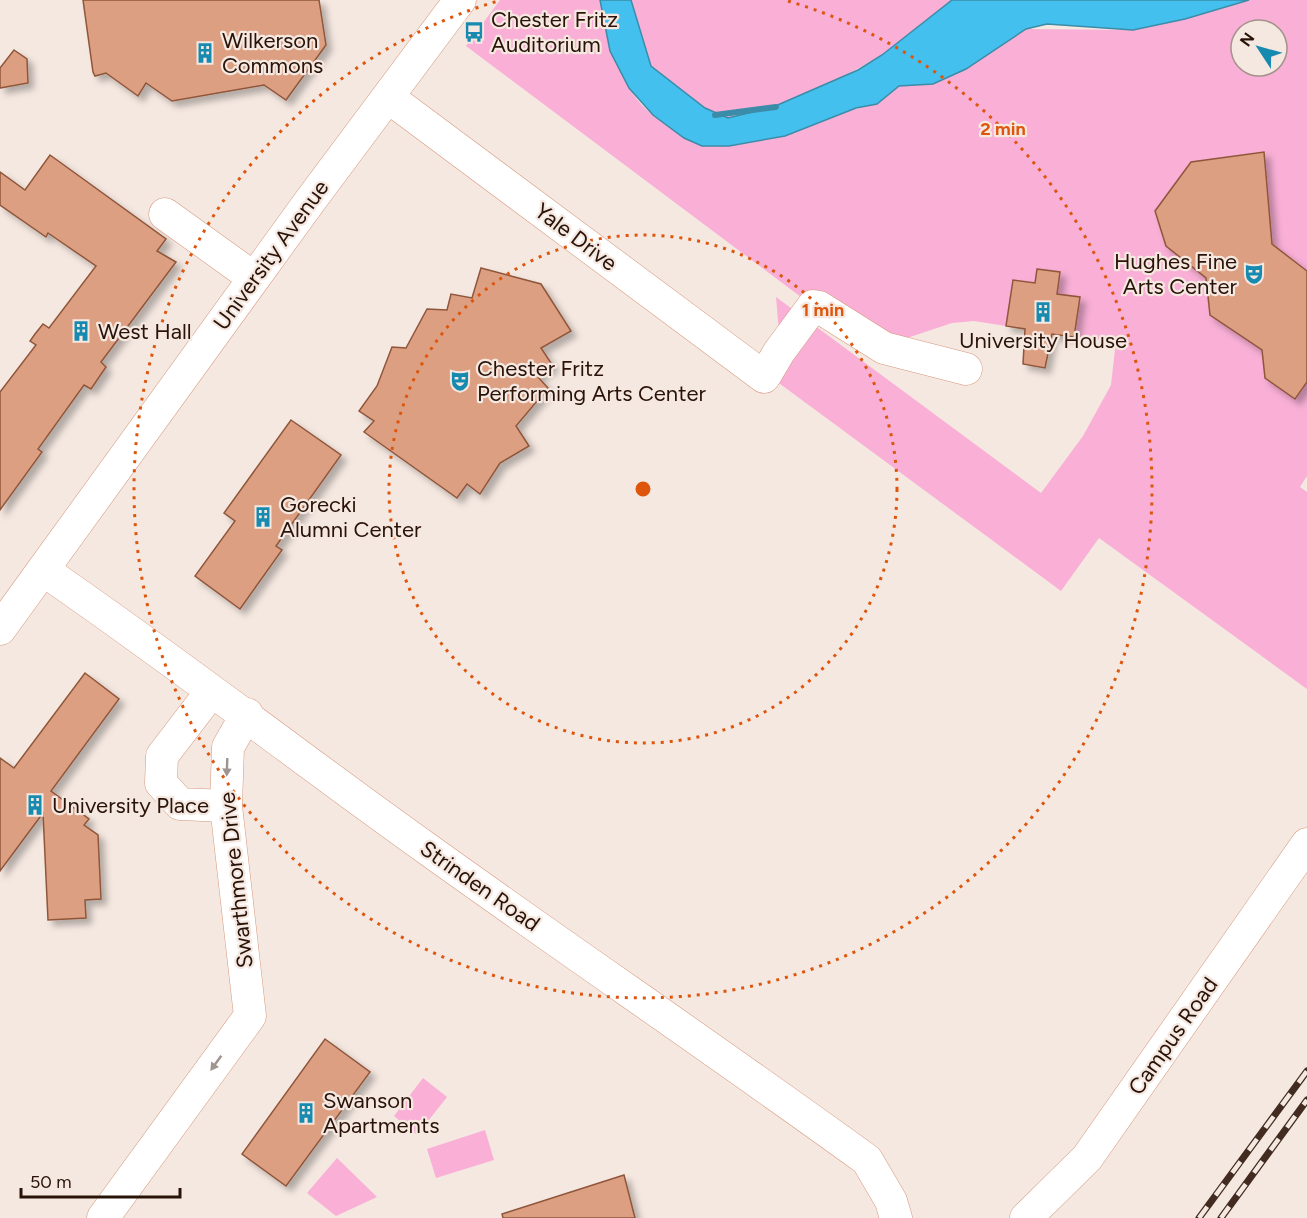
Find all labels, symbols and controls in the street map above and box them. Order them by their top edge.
place label: Chester Fritz Auditorium [491,6,618,58]
north arrow [1229,18,1289,78]
bus stop icon: Chester Fritz Auditorium [462,20,486,44]
place label: Wilkerson Commons [222,27,323,79]
text: N [1236,29,1259,50]
building icon: Wilkerson Commons [193,41,217,65]
text: 2 min [980,118,1026,140]
street label: University Avenue [208,175,334,335]
street label: Yale Drive [529,197,623,277]
place label: Hughes Fine Arts Center [1114,248,1238,300]
theatre icon: Hughes Fine Arts Center [1242,262,1266,286]
text: 1 min [802,299,844,321]
building icon: University House [1031,300,1055,324]
place label: West Hall [98,318,192,345]
building icon: West Hall [69,319,93,343]
place label: University House [959,327,1127,354]
place label: Chester Fritz Performing Arts Center [477,355,706,407]
theatre icon: Chester Fritz Performing Arts Center [448,369,472,393]
centre of rings [633,479,653,499]
place label: Gorecki Alumni Center [280,491,422,543]
building icon: Gorecki Alumni Center [251,505,275,529]
one-way arrow [222,758,232,777]
street label: Swarthmore Drive [213,791,259,969]
place label: University Place [52,792,209,819]
building icon: University Place [23,793,47,817]
street label: Strinden Road [415,835,545,937]
street label: Campus Road [1123,972,1223,1100]
one-way arrow [210,1055,222,1071]
place label: Swanson Apartments [323,1087,439,1139]
building icon: Swanson Apartments [294,1101,318,1125]
scale bar [21,1161,180,1199]
text: 50 m [30,1171,72,1193]

